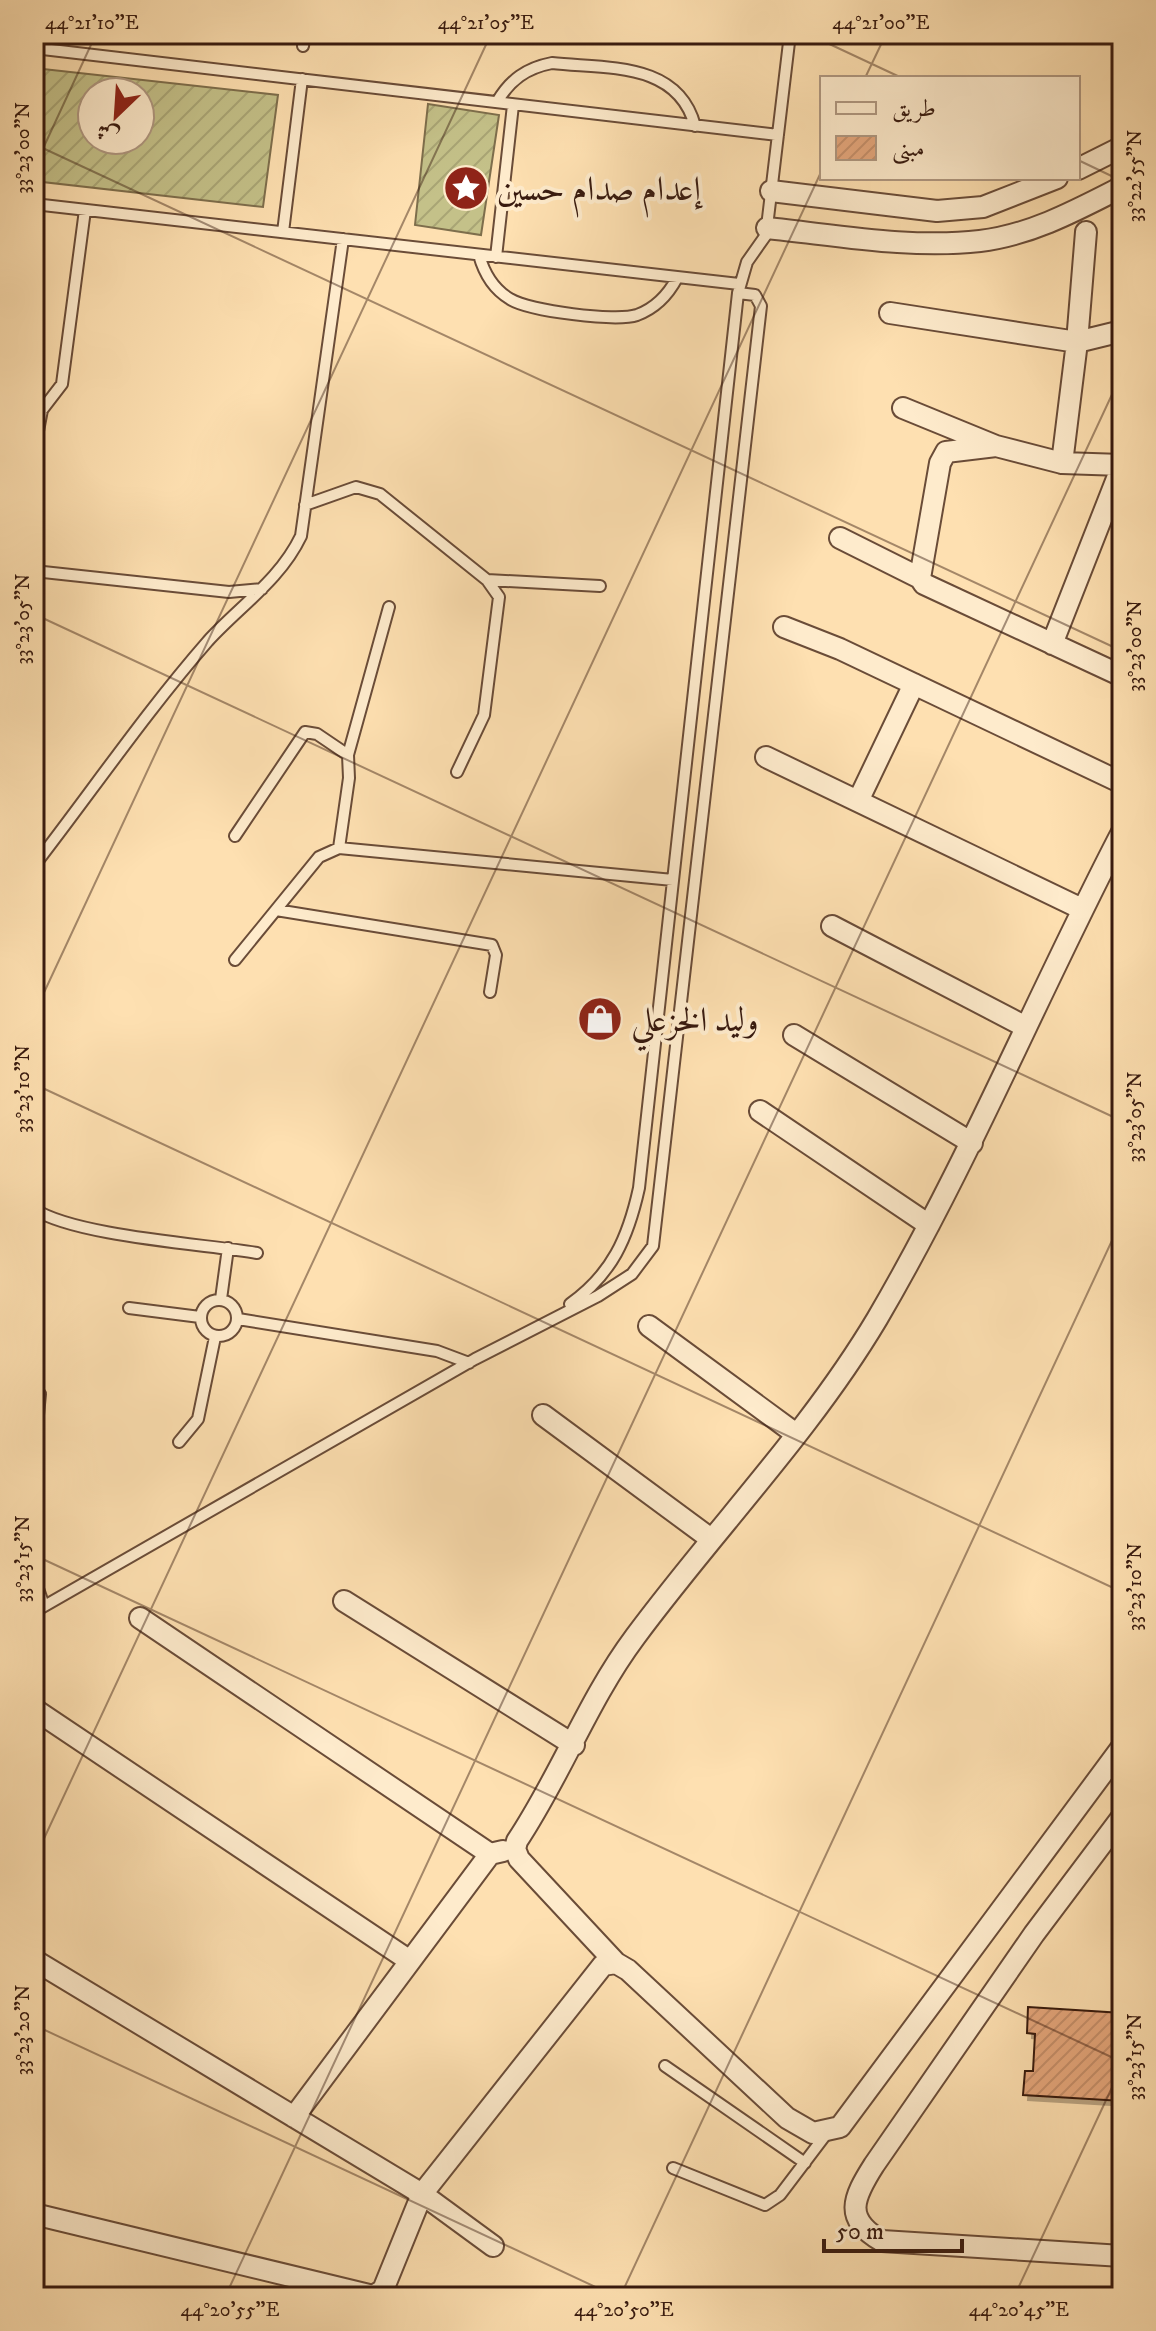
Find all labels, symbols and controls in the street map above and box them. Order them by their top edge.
text: 44°21'10"E [45,11,139,36]
text: 44°21'05"E [438,11,534,36]
text: 44°21'00"E [832,11,930,36]
north arrow [76,76,156,156]
legend [820,76,1080,180]
text: طريق [892,94,936,124]
text: 33°23'00"N [11,102,36,194]
text: ش [93,116,124,150]
text: 33°22'55"N [1123,130,1148,222]
text: مبنى [892,134,925,165]
place icon: إعدام صدام حسين [442,164,490,212]
place label: إعدام صدام حسين [497,169,704,218]
text: 33°23'05"N [11,574,36,664]
text: 33°23'00"N [1123,600,1148,692]
shop icon: وليد الخزعلي [576,995,624,1043]
place label: وليد الخزعلي [631,1000,758,1052]
text: 33°23'10"N [11,1045,36,1133]
text: 33°23'05"N [1123,1072,1148,1162]
text: 33°23'15"N [11,1515,36,1603]
text: 33°23'10"N [1123,1543,1148,1631]
text: 33°23'20"N [11,1985,36,2075]
text: 33°23'15"N [1123,2013,1148,2101]
scale bar [824,2203,962,2253]
text: 50 m [836,2217,884,2247]
text: 44°20'55"E [180,2298,280,2323]
text: 44°20'50"E [574,2298,674,2323]
text: 44°20'45"E [969,2298,1069,2323]

